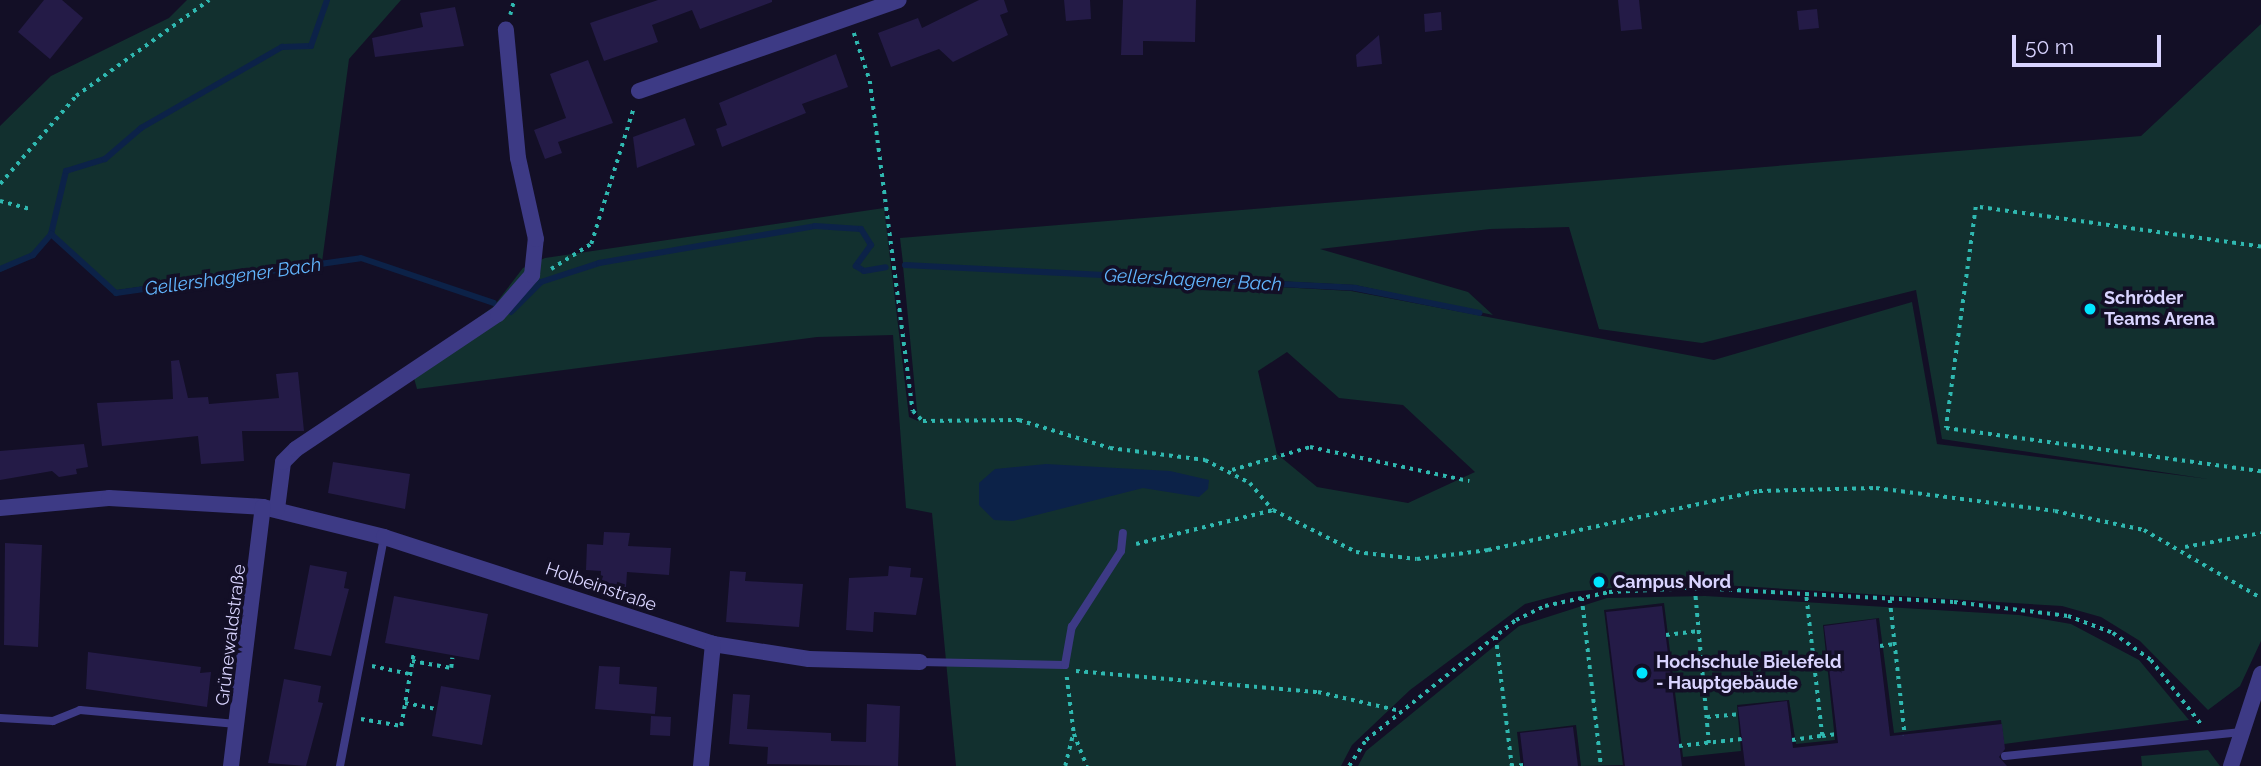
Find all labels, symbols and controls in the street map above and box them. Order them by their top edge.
scale bar [2016,21,2165,65]
text: 50 m [2025,34,2074,59]
water label: Gellershagener Bach [143,253,323,301]
water label: Gellershagener Bach [1103,264,1283,296]
place label: Schröder Teams Arena [2104,288,2215,330]
marker: Schröder Teams Arena [2082,301,2098,317]
street label: Holbeinstraße [543,558,659,616]
street label: Grünewaldstraße [212,563,250,707]
place label: Campus Nord [1613,571,1731,593]
marker: Campus Nord [1591,574,1607,590]
place label: Hochschule Bielefeld - Hauptgebäude [1656,652,1842,694]
marker: Hochschule Bielefeld - Hauptgebäude [1634,665,1650,681]

